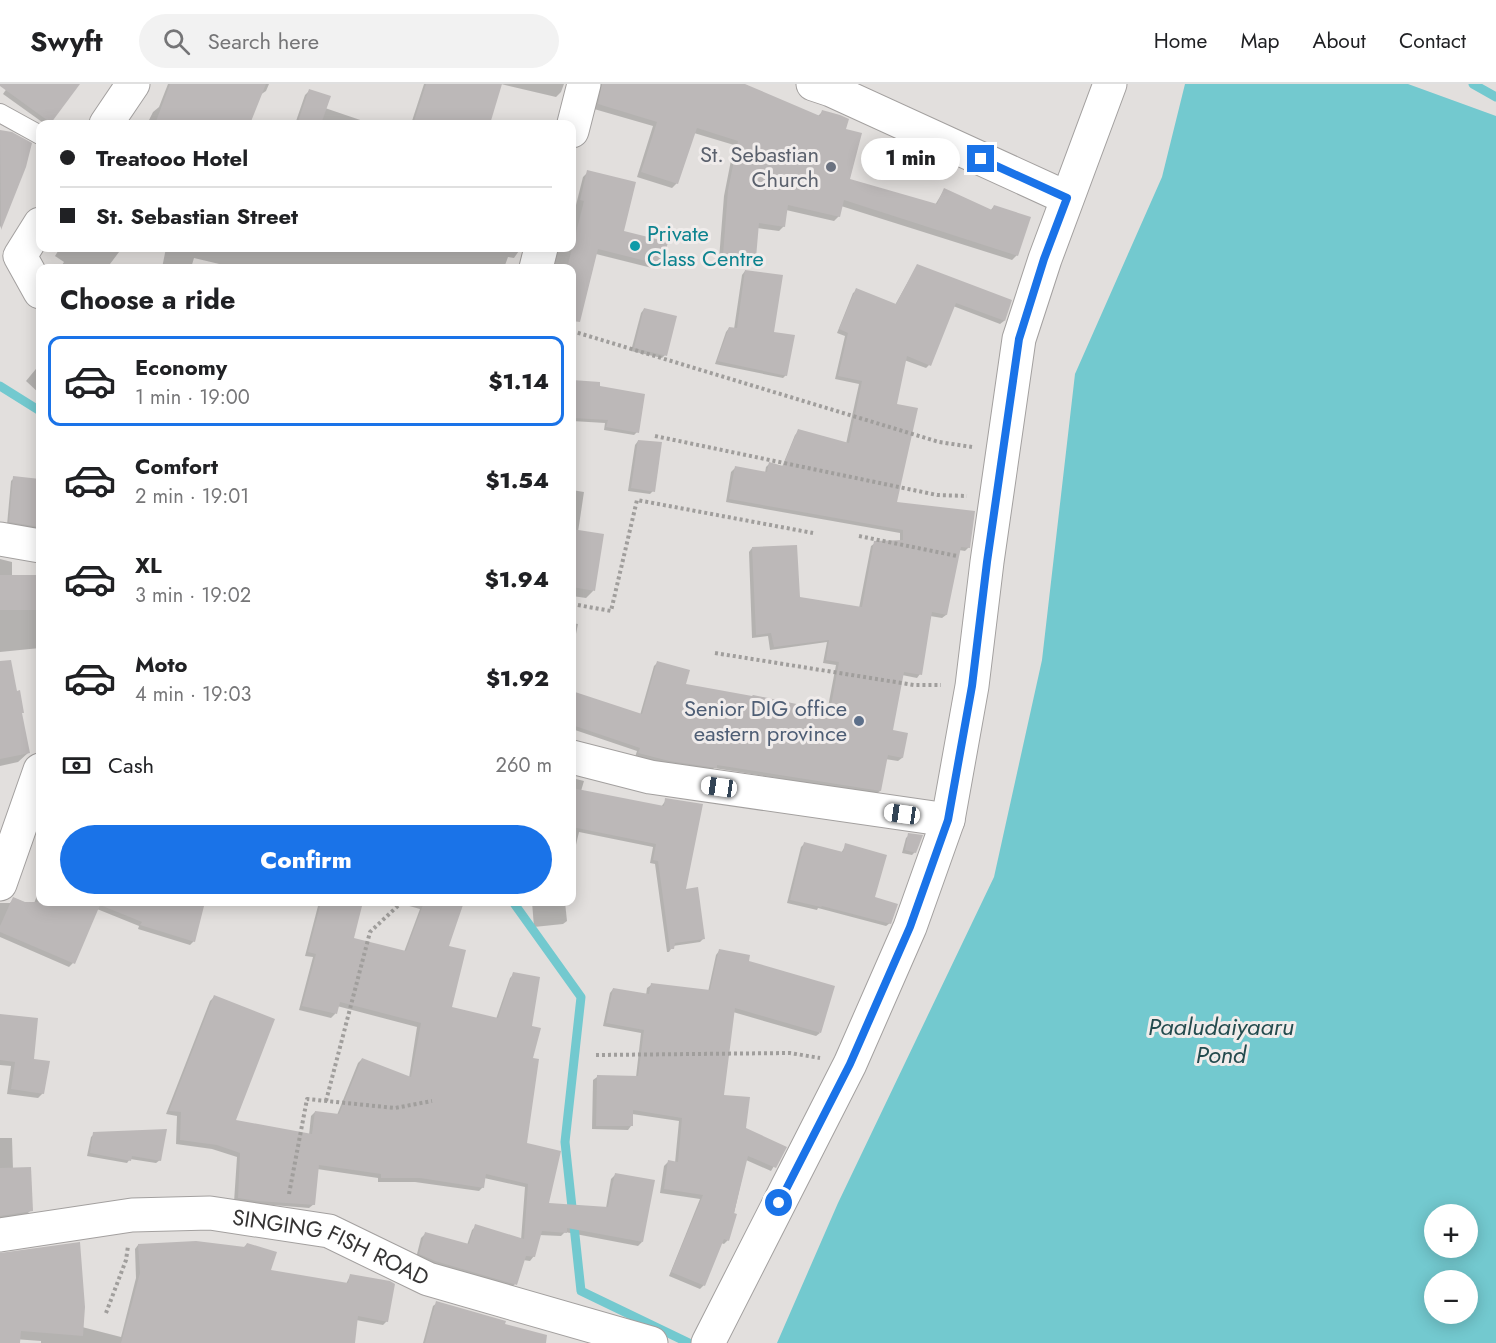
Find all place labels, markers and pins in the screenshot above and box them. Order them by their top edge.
place label: St. Sebastian Church [700,138,819,195]
marker: St. Sebastian Church [824,160,838,174]
place label: Private Class Centre [647,217,764,274]
marker: Private Class Centre [628,239,642,253]
place label: Senior DIG office eastern province [684,692,847,749]
marker: Senior DIG office eastern province [852,714,866,728]

